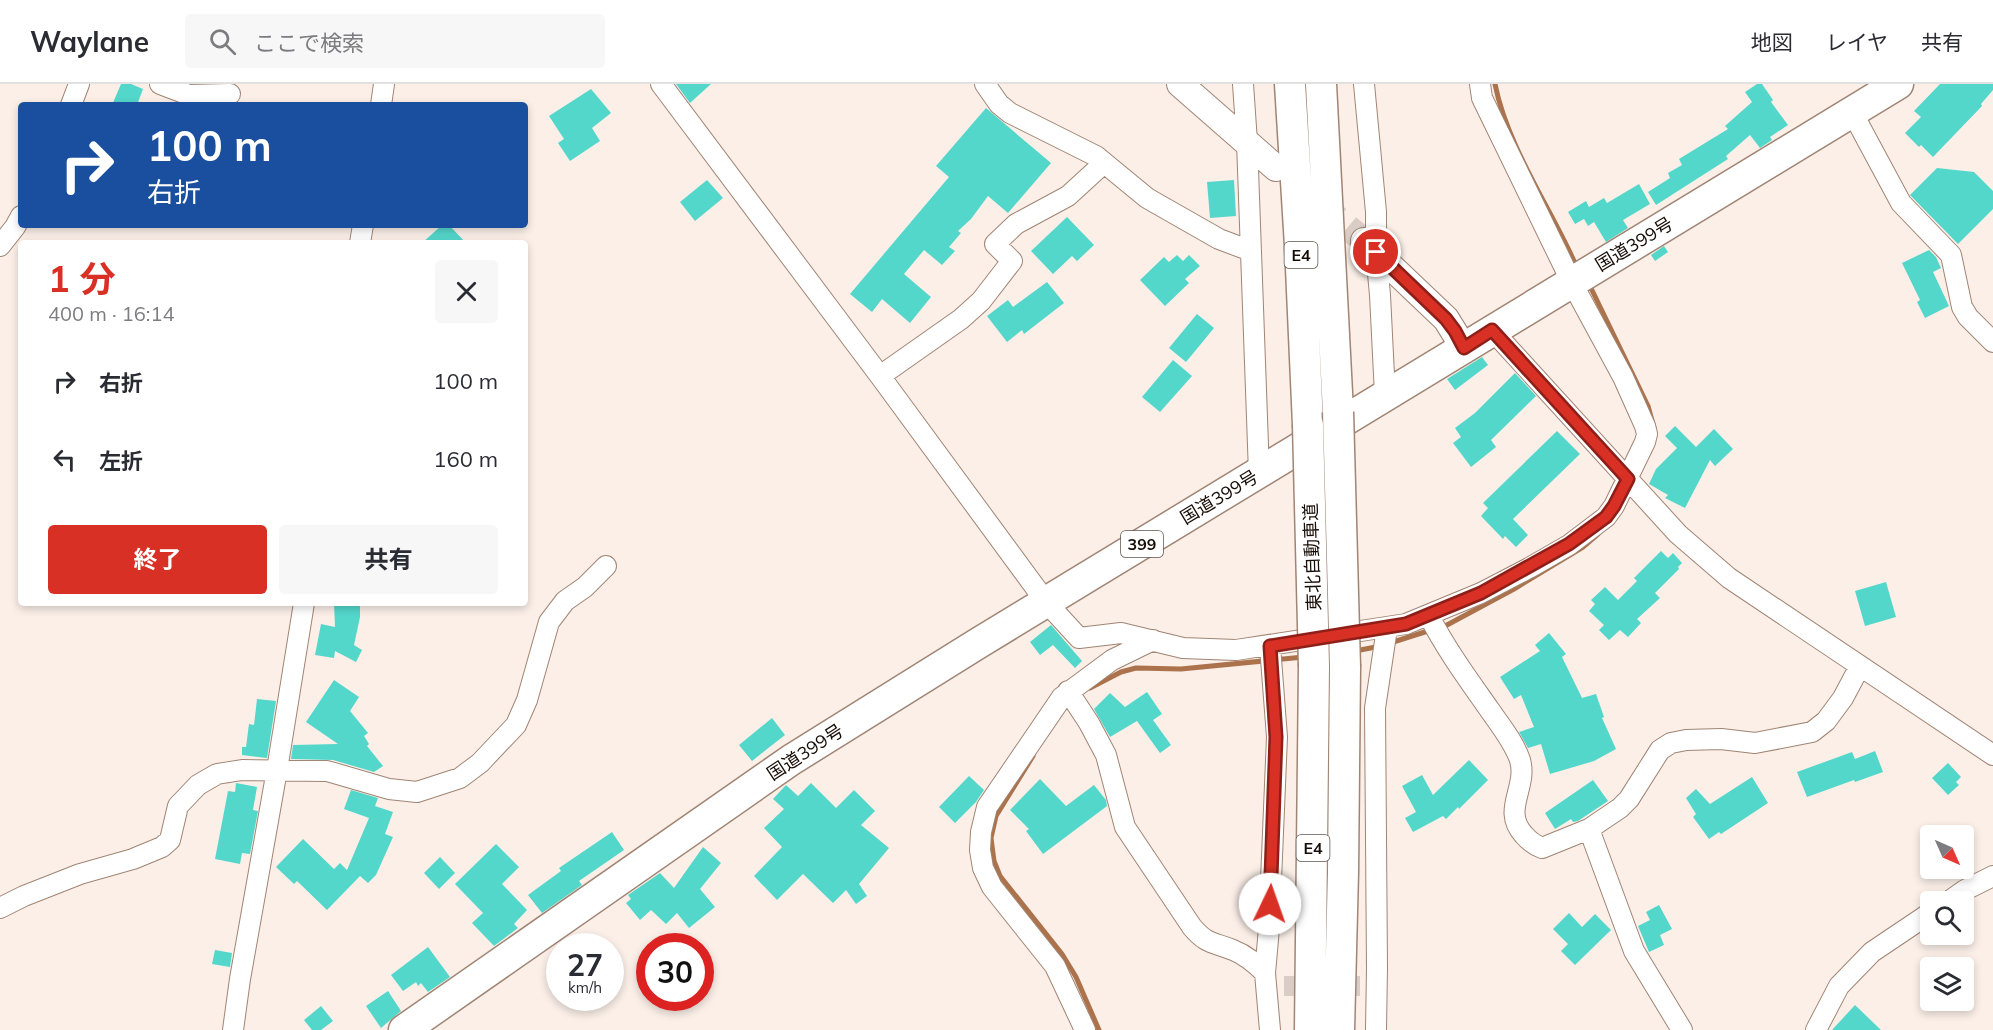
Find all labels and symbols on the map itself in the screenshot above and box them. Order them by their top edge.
street label: 国道399号 [1591,212,1677,276]
pin [1350,226,1401,277]
road number: E4 [1284,242,1318,268]
street label: 国道399号 [1176,465,1262,529]
street label: 東北自動車道 [1299,503,1325,611]
road number: 399 [1121,531,1163,557]
street label: 国道399号 [763,719,847,785]
north arrow [1920,825,1974,879]
road number: E4 [1296,835,1330,861]
position arrow [1238,872,1302,936]
speed limit sign: 30 [636,933,714,1011]

